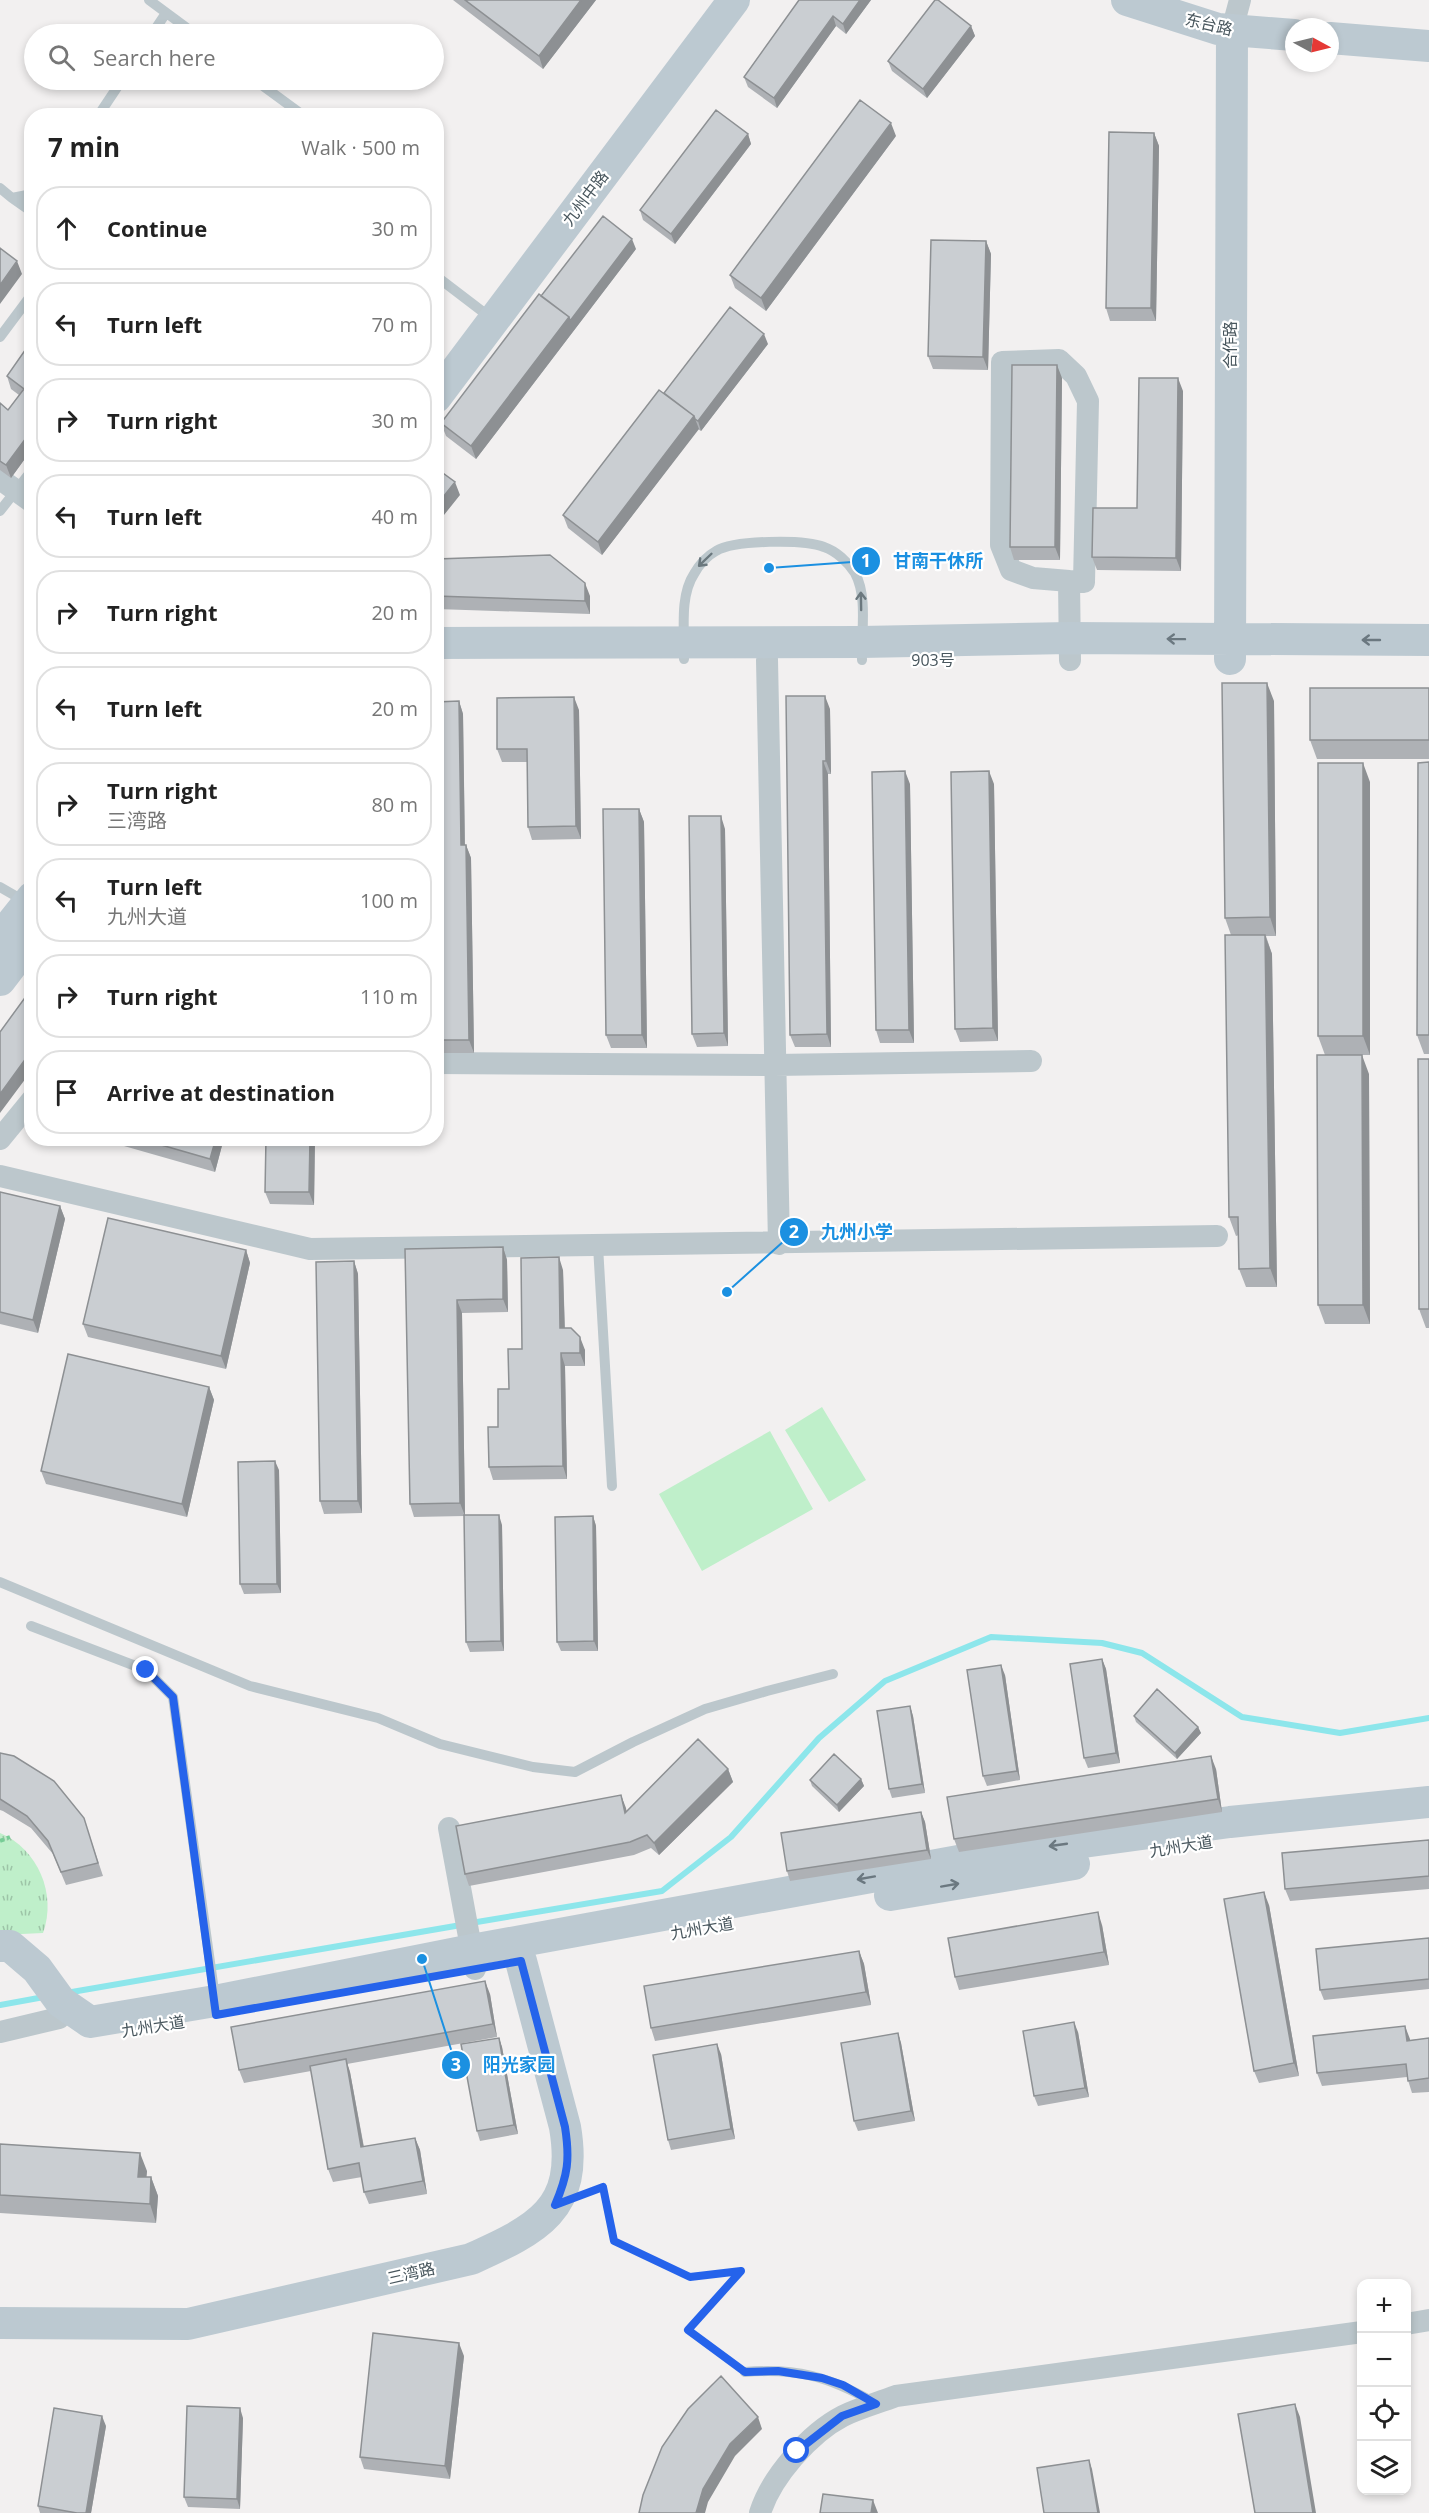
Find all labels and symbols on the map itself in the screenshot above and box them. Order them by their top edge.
street label: 东台路 [1183,8,1235,40]
north arrow [1285,18,1339,72]
street label: 九州中路 [557,166,613,230]
street label: 合作路 [1219,321,1241,369]
callout: 甘南干休所 [851,543,995,579]
text: 1 [861,548,871,572]
text: 甘南干休所 [893,548,983,572]
one-way arrow [698,553,713,568]
one-way arrow [856,592,867,612]
one-way arrow [1166,633,1186,645]
one-way arrow [1361,634,1381,646]
street label: 903号 [911,649,955,671]
callout: 九州小学 [779,1214,905,1250]
text: 2 [789,1219,799,1243]
text: 九州小学 [821,1219,893,1243]
route end [132,1656,158,1682]
street label: 九州大道 [1148,1830,1214,1862]
one-way arrow [1049,1840,1068,1851]
one-way arrow [857,1873,876,1884]
one-way arrow [940,1879,960,1890]
street label: 九州大道 [669,1912,735,1944]
street label: 九州大道 [120,2010,186,2042]
callout: 阳光家园 [441,2047,567,2083]
text: 3 [451,2052,461,2076]
text: 阳光家园 [483,2052,555,2076]
street label: 三湾路 [385,2257,437,2289]
route start [783,2437,809,2463]

